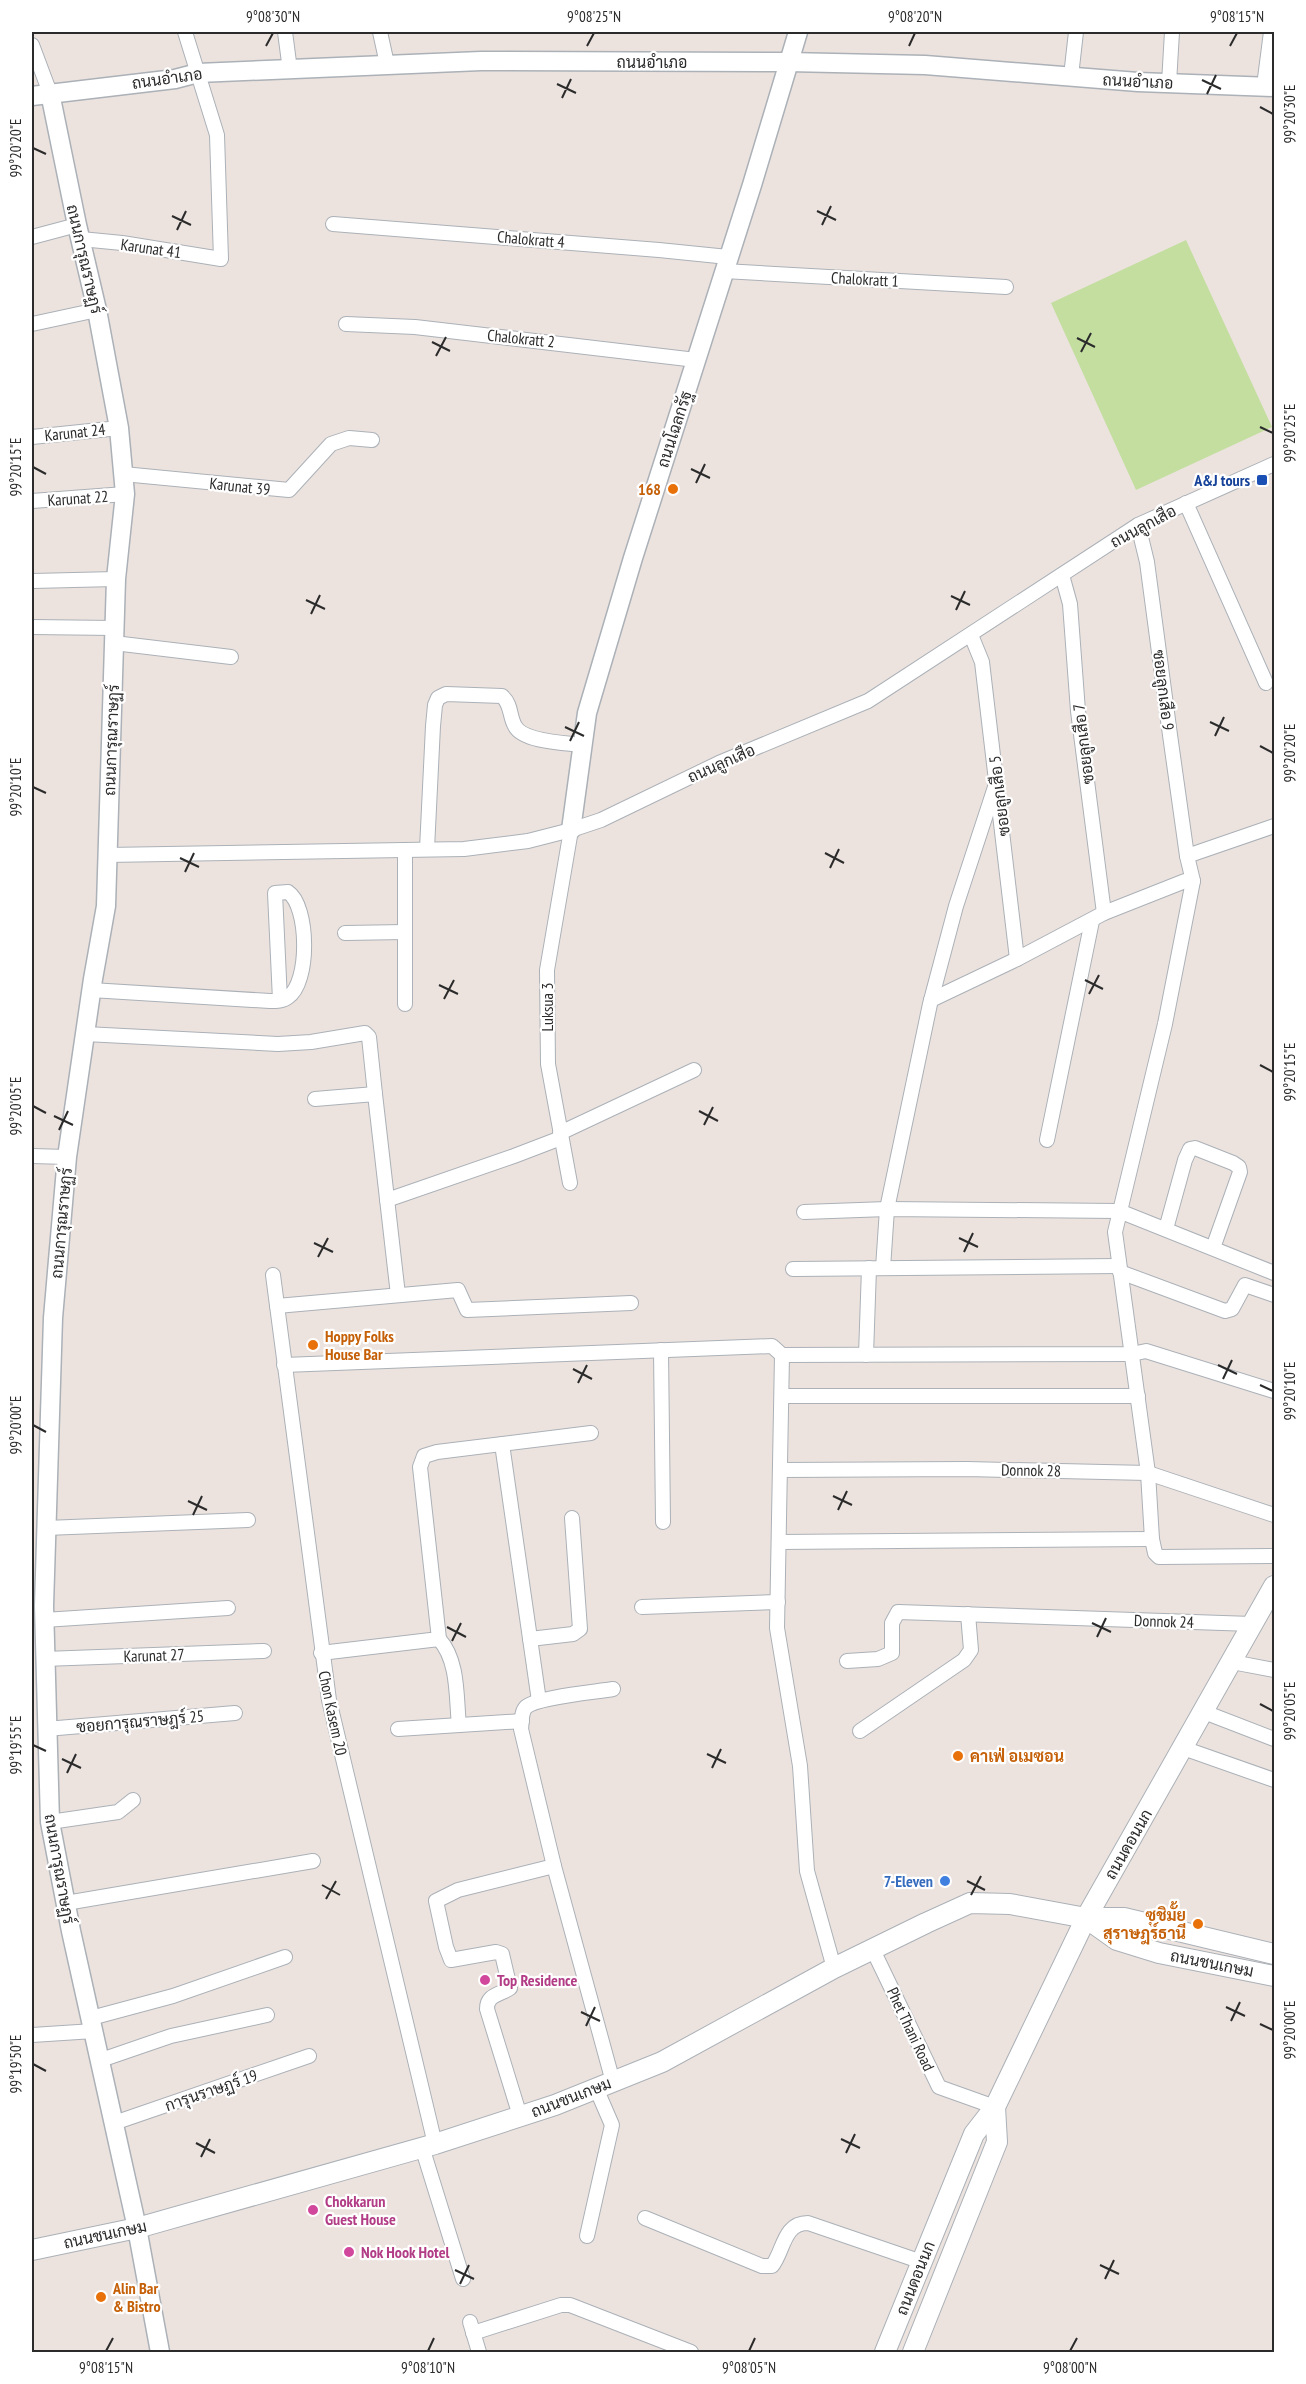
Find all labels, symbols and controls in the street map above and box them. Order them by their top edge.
text: 9°08'30"N [246,7,300,26]
text: 9°08'25"N [567,7,621,26]
text: 9°08'20"N [888,7,942,26]
text: 9°08'15"N [1210,7,1264,26]
street label: ถนนอำเภอ [616,52,688,72]
street label: ถนนอำเภอ [130,63,204,93]
street label: ถนนอำเภอ [1102,69,1174,93]
text: 99°20'30"E [1280,84,1299,144]
text: 99°20'20"E [6,118,25,178]
street label: ถนนการุณราษฏร์ [61,202,109,316]
street label: Chalokratt 4 [496,226,566,252]
street label: Karunat 41 [119,234,183,262]
street label: Chalokratt 1 [831,267,899,291]
street label: Chalokratt 2 [486,325,556,351]
street label: ถนนโฉลกรัฐ [651,388,697,470]
text: 99°20'25"E [1280,403,1299,463]
street label: Karunat 24 [44,419,106,445]
text: 99°20'15"E [6,437,25,497]
place label: A&J tours [1193,470,1250,490]
street label: Karunat 39 [209,473,271,499]
marker: A&J tours [1255,473,1269,487]
place label: 168 [638,479,661,499]
marker: 168 [666,482,680,496]
street label: Karunat 22 [47,486,109,510]
street label: ถนนลูกเสือ [1107,500,1180,553]
street label: ซอยลูกเสือ 9 [1147,649,1179,732]
street label: ถนนการุณราษฏร์ [97,684,125,796]
street label: ซอยลูกเสือ 7 [1068,702,1100,785]
text: 99°20'20"E [1280,723,1299,783]
street label: ถนนลูกเสือ [684,739,759,789]
street label: ซอยลูกเสือ 5 [984,754,1016,837]
text: 99°20'10"E [6,757,25,817]
street label: Luksua 3 [537,983,557,1031]
text: 99°20'15"E [1280,1042,1299,1102]
text: 99°20'05"E [6,1076,25,1136]
street label: ถนนการุณราษฏร์ [44,1166,78,1280]
place label: Hoppy Folks House Bar [325,1326,394,1364]
marker: Hoppy Folks House Bar [306,1338,320,1352]
text: 99°20'10"E [1280,1361,1299,1421]
text: 99°20'00"E [6,1395,25,1455]
street label: Donnok 28 [1001,1459,1061,1481]
street label: Donnok 24 [1134,1610,1194,1632]
street label: Karunat 27 [123,1644,185,1666]
street label: Chon Kasem 20 [314,1669,352,1757]
text: 99°20'05"E [1280,1681,1299,1741]
street label: ซอยการุณราษฎร์ 25 [75,1703,205,1739]
text: 99°19'55"E [6,1715,25,1775]
place label: คาเฟ่ อเมซอน [970,1746,1064,1766]
marker: คาเฟ่ อเมซอน [951,1749,965,1763]
street label: ถนนดอนนก [1100,1805,1156,1883]
street label: ถนนการุณราษฏร์ [38,1812,82,1926]
place label: 7-Eleven [884,1871,933,1891]
marker: 7-Eleven [938,1874,952,1888]
place label: ซูชิมั้ย สุราษฎร์ธานี [1103,1901,1186,1945]
marker: ซูชิมั้ย สุราษฎร์ธานี [1191,1917,1205,1931]
street label: ถนนชนเกษม [1169,1945,1255,1981]
place label: Top Residence [497,1970,577,1990]
marker: Top Residence [478,1973,492,1987]
street label: Phet Thani Road [883,1984,939,2074]
text: 99°20'00"E [1280,2000,1299,2060]
text: 99°19'50"E [6,2034,25,2094]
street label: การุนราษฏร์ 19 [161,2063,261,2117]
street label: ถนนชนเกษม [528,2073,614,2121]
place label: Chokkarun Guest House [325,2191,396,2229]
marker: Chokkarun Guest House [306,2203,320,2217]
street label: ถนนชนเกษม [62,2215,148,2253]
street label: ถนนดอนนก [891,2238,939,2318]
place label: Nok Hook Hotel [361,2242,450,2262]
marker: Nok Hook Hotel [342,2245,356,2259]
place label: Alin Bar & Bistro [112,2278,161,2316]
marker: Alin Bar & Bistro [94,2290,108,2304]
text: 9°08'15"N [79,2358,133,2377]
text: 9°08'10"N [401,2358,455,2377]
text: 9°08'05"N [722,2358,776,2377]
text: 9°08'00"N [1043,2358,1097,2377]

